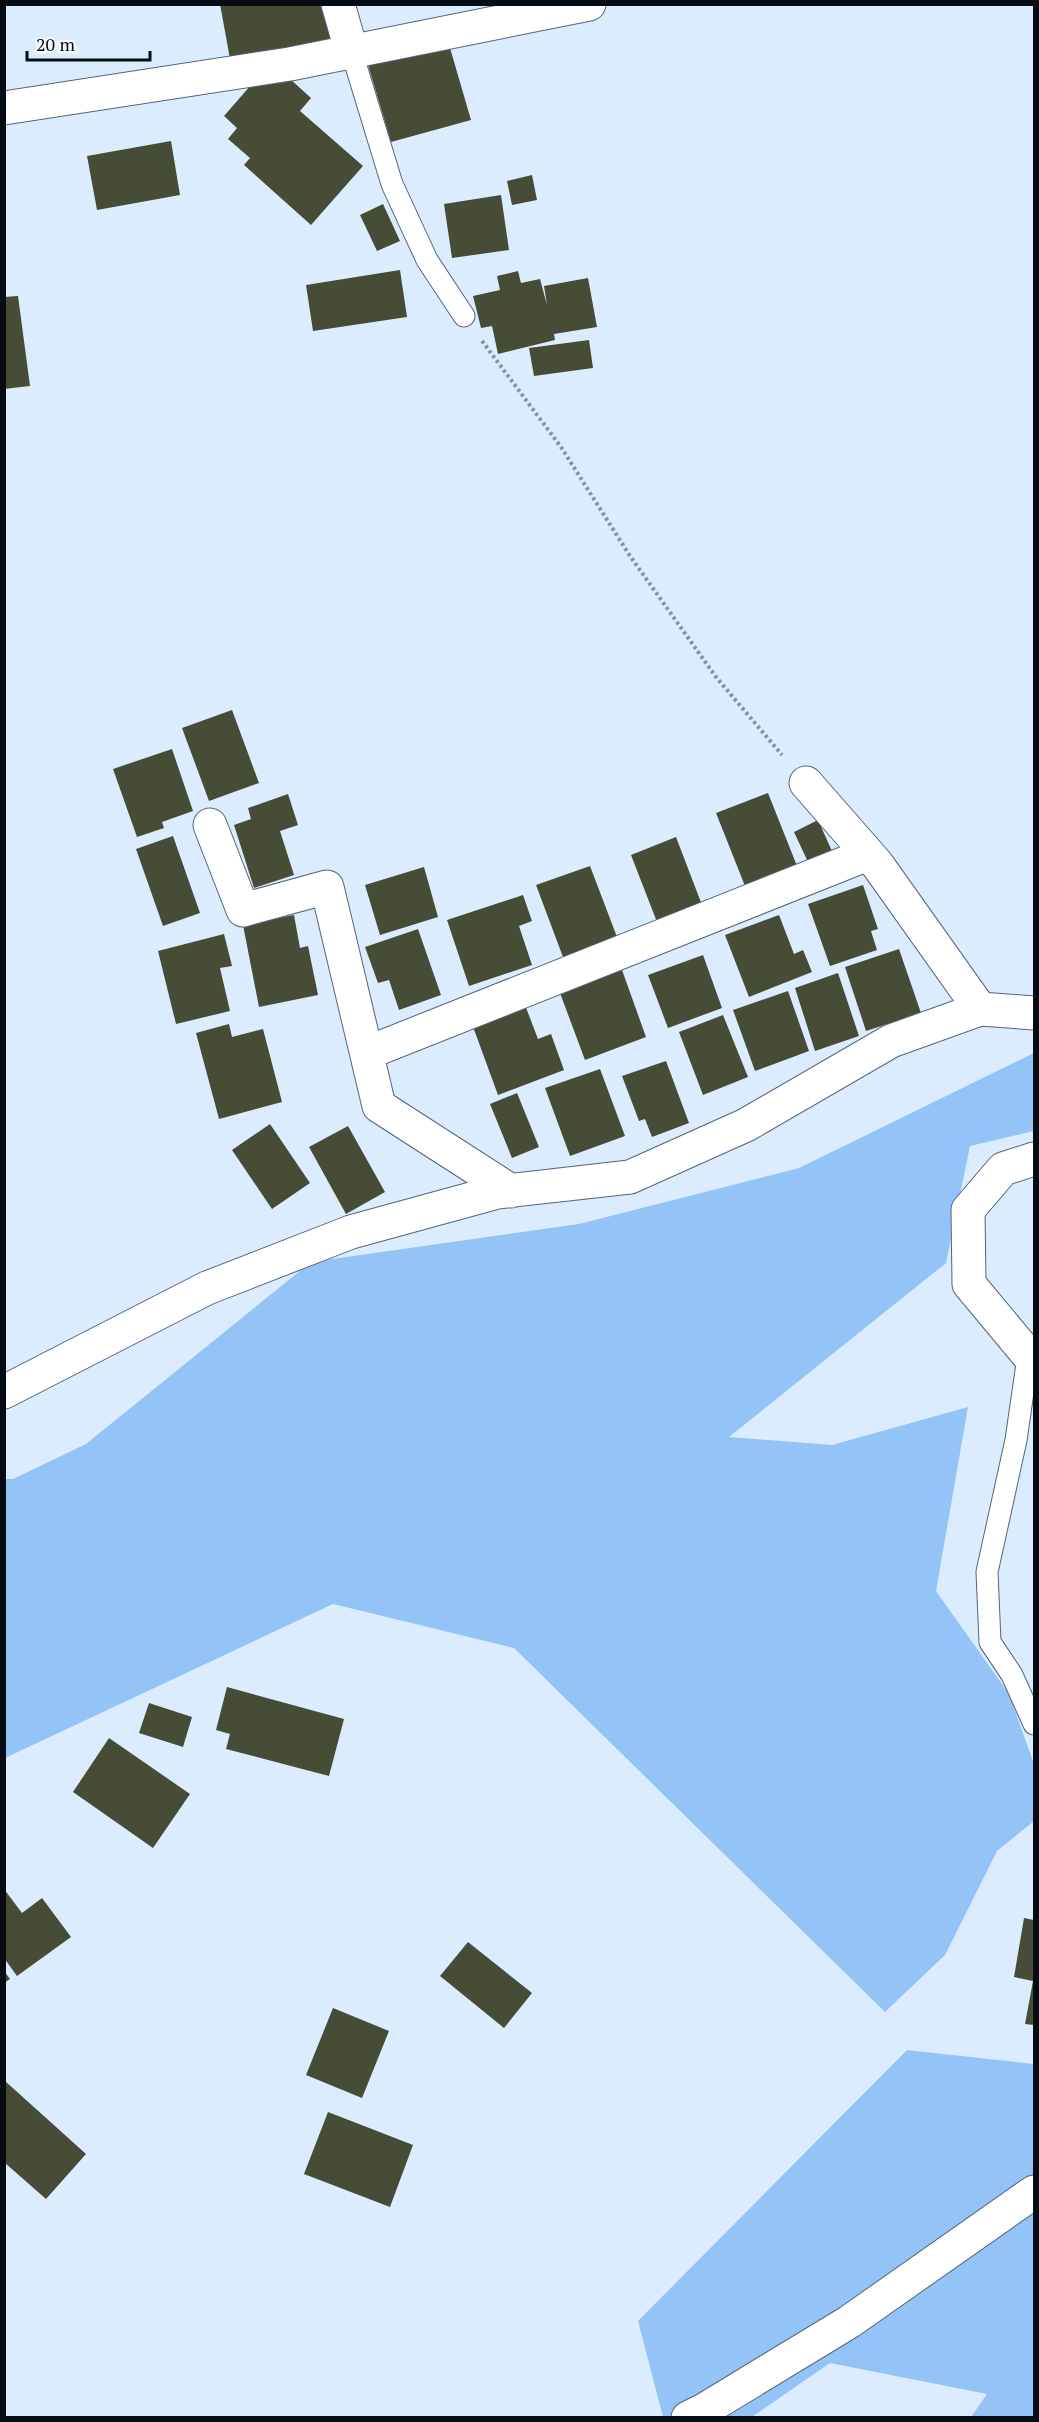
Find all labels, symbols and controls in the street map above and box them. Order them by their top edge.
scale bar [27,24,150,62]
text: 20 m [36,32,76,56]

